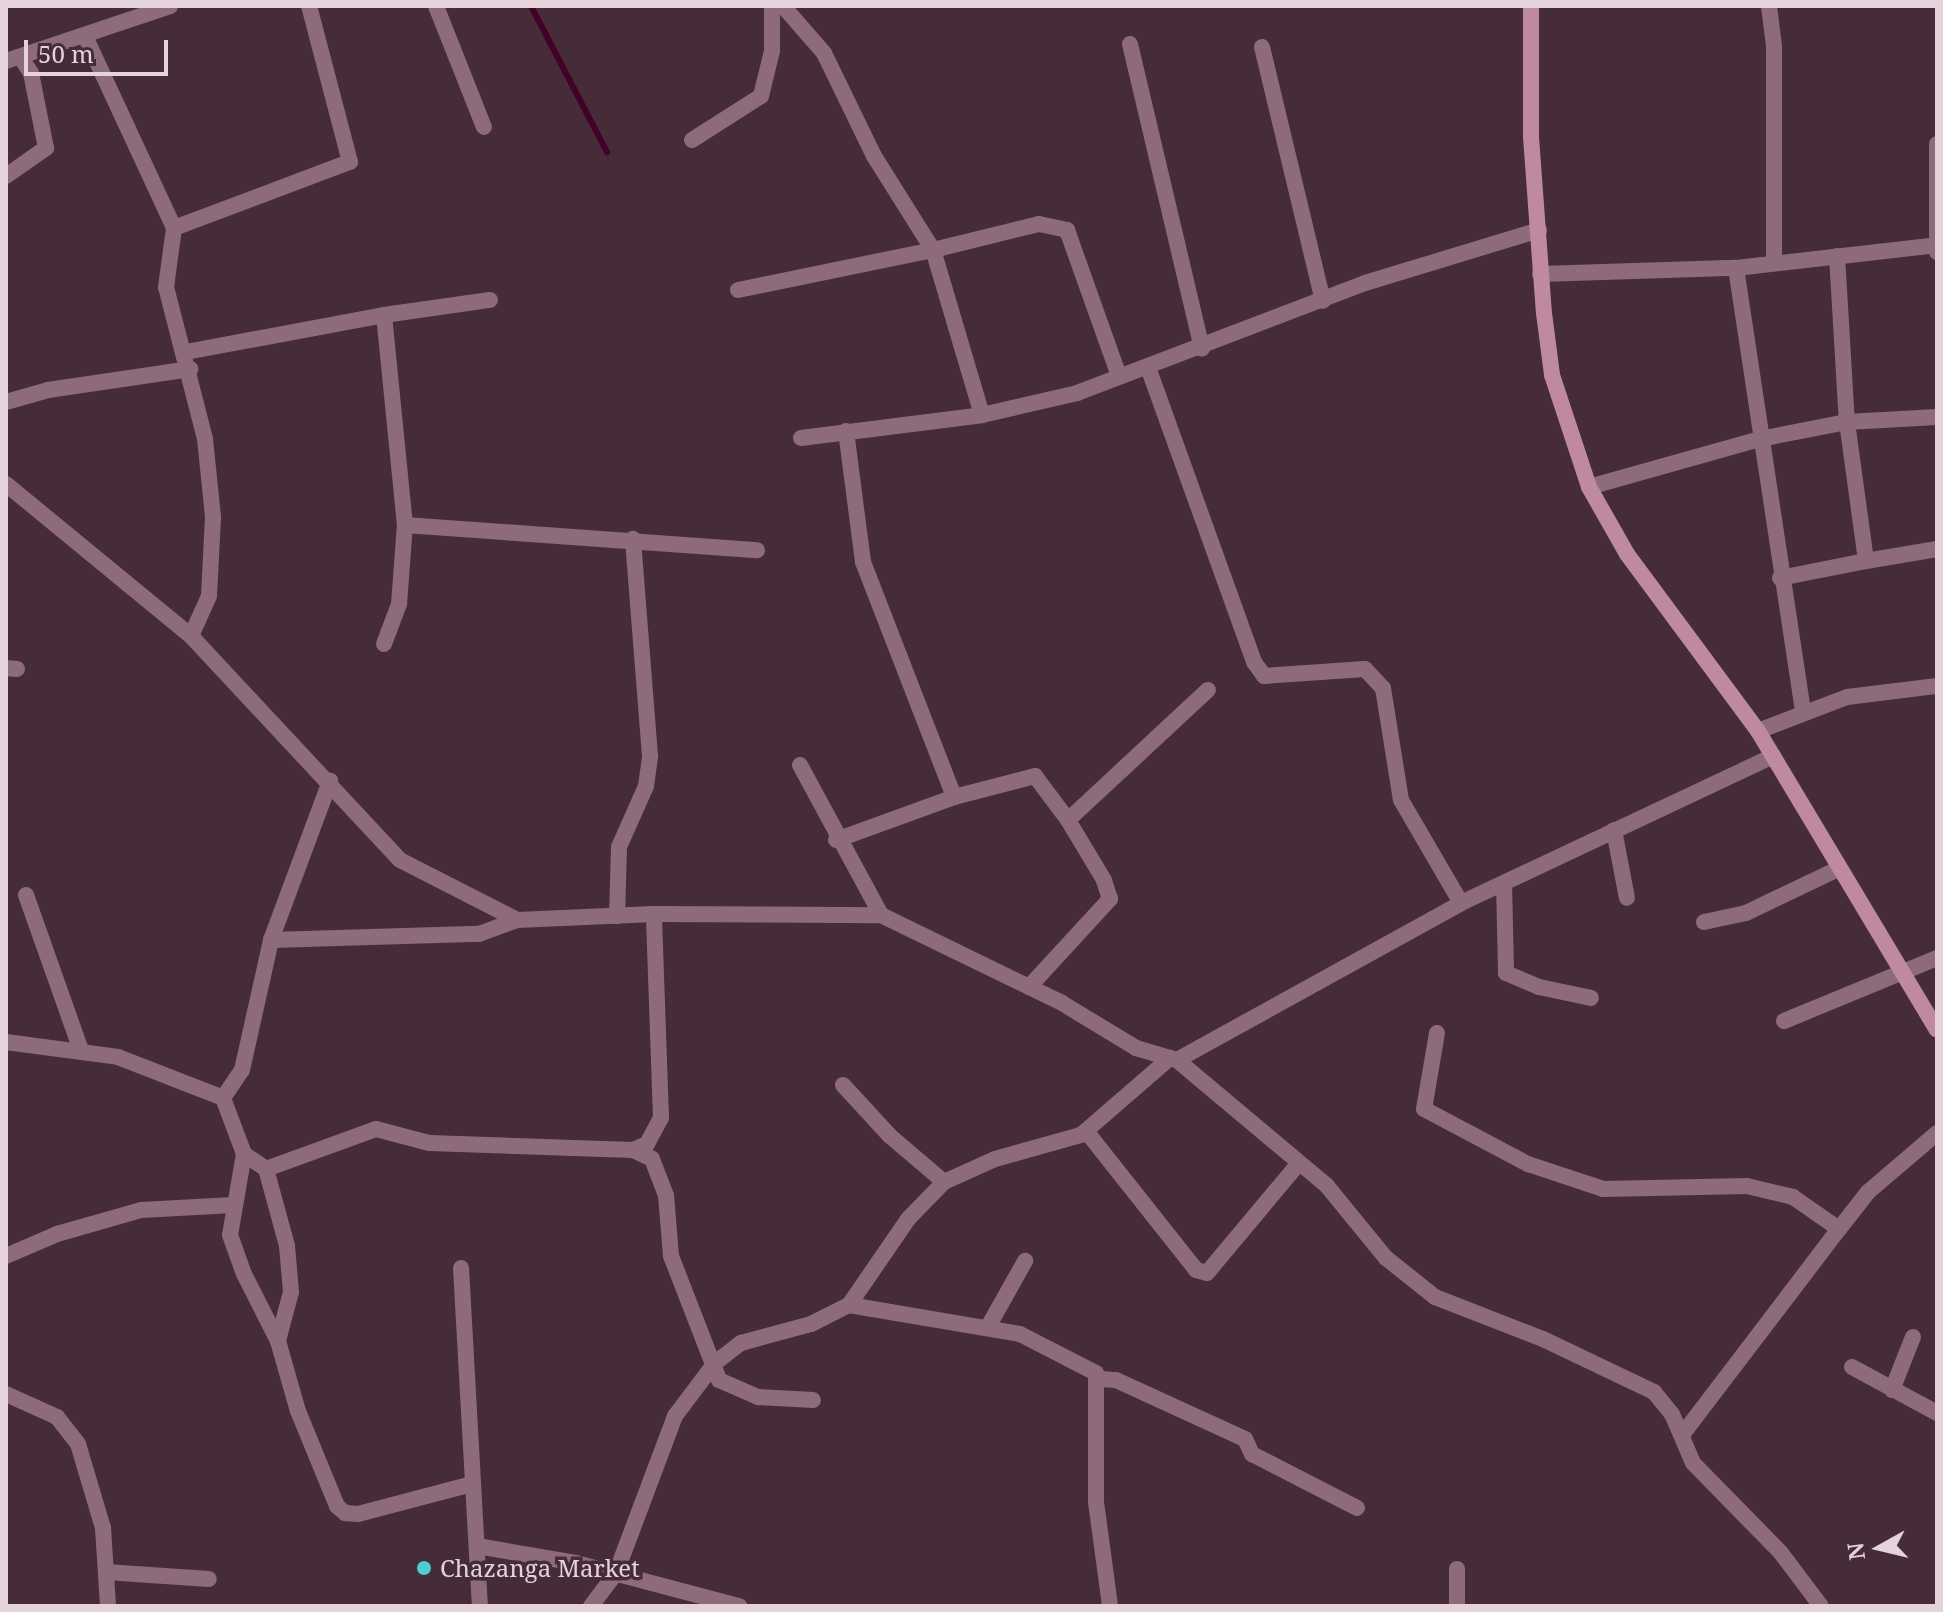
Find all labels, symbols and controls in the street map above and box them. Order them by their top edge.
scale bar [28,24,172,74]
text: 50 m [38,37,94,70]
north arrow [1839,1508,1919,1588]
text: N [1839,1541,1871,1562]
place label: Chazanga Market [440,1554,640,1582]
marker: Chazanga Market [415,1559,433,1577]

